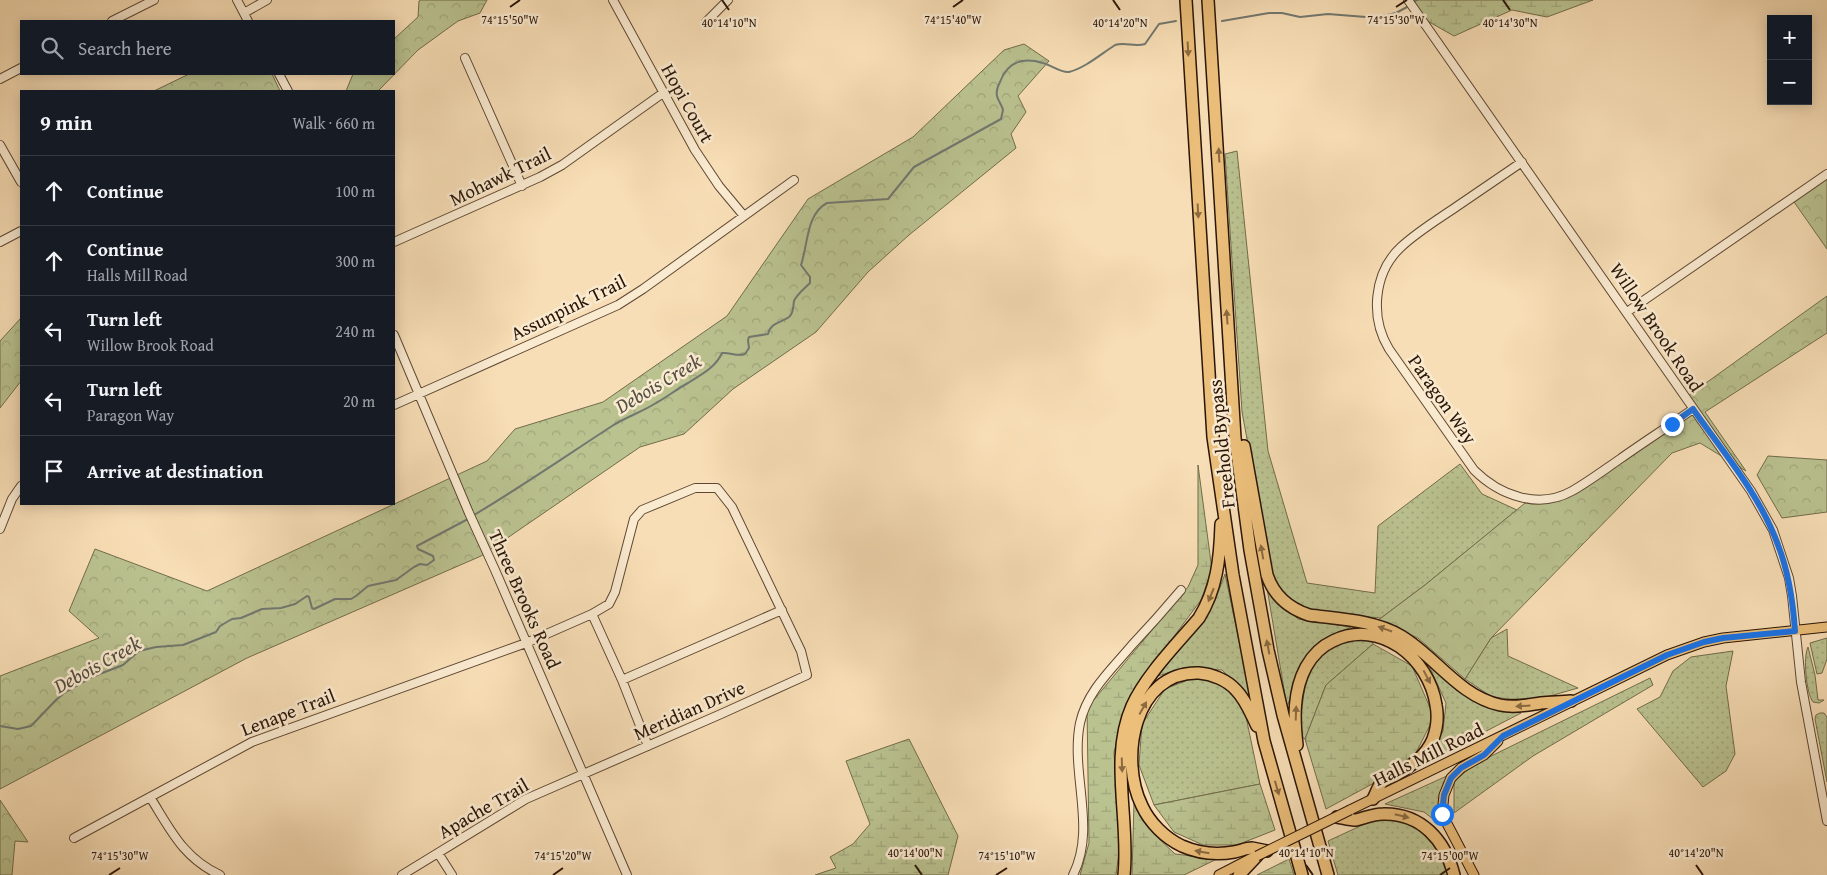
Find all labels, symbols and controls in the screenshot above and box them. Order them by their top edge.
text: 74°15'50"W [481,11,540,28]
text: 74°15'40"W [924,11,983,28]
text: 74°15'30"W [1367,11,1426,28]
text: 40°14'10"N [701,14,757,31]
text: 40°14'20"N [1092,14,1148,31]
text: 40°14'30"N [1482,14,1538,31]
map controls [1767,15,1812,105]
button: + [1767,15,1812,60]
search box [20,20,395,75]
icon: search [38,34,66,62]
text: Search here [78,34,172,62]
one-way arrow [1185,41,1193,57]
street label: Hopi Court [655,58,721,148]
button: − [1767,60,1812,105]
text: 9 min [40,107,92,138]
text: Walk · 660 m [292,111,375,135]
street label: Mohawk Trail [444,139,556,213]
one-way arrow [1214,146,1222,162]
icon: ahead [40,177,68,205]
text: Continue [87,177,164,205]
text: 100 m [335,179,375,203]
one-way arrow [1195,203,1203,219]
text: Continue [87,235,164,263]
icon: ahead [40,247,68,275]
text: 300 m [335,249,375,273]
street label: Willow Brook Road [1603,257,1711,398]
text: Halls Mill Road [87,263,188,287]
street label: Assunpink Trail [505,267,631,347]
text: Turn left [87,305,162,333]
one-way arrow [1223,309,1231,325]
icon: left [40,317,68,345]
text: 240 m [335,319,375,343]
text: Willow Brook Road [87,333,214,357]
water label: Debois Creek [609,345,707,421]
street label: Paragon Way [1402,349,1485,450]
text: Turn left [87,375,162,403]
street label: Freehold Bypass [1200,378,1242,510]
icon: left [40,387,68,415]
text: 20 m [343,389,375,413]
text: Paragon Way [87,403,174,427]
route end [1661,413,1684,436]
icon: arrive [40,457,68,485]
text: Arrive at destination [87,457,263,485]
street label: Three Brooks Road [482,525,569,674]
one-way arrow [1258,543,1266,559]
one-way arrow [1206,588,1214,602]
one-way arrow [1378,625,1393,632]
water label: Debois Creek [47,628,147,700]
one-way arrow [1264,639,1272,654]
one-way arrow [1423,670,1431,684]
street label: Meridian Drive [629,673,749,747]
street label: Lenape Trail [237,681,339,743]
one-way arrow [1139,702,1148,715]
one-way arrow [1515,702,1531,710]
one-way arrow [1292,705,1300,721]
street label: Halls Mill Road [1368,715,1489,793]
one-way arrow [1118,758,1126,774]
street label: Apache Trail [432,771,534,845]
one-way arrow [1273,781,1281,796]
route start [1431,803,1454,826]
one-way arrow [1395,813,1410,821]
text: 40°14'00"N [887,844,943,861]
text: 40°14'10"N [1278,844,1334,861]
text: 40°14'20"N [1668,844,1724,861]
text: 74°15'30"W [91,847,150,864]
text: 74°15'20"W [534,847,593,864]
text: 74°15'10"W [978,847,1037,864]
one-way arrow [1194,847,1210,855]
text: 74°15'00"W [1421,847,1480,864]

